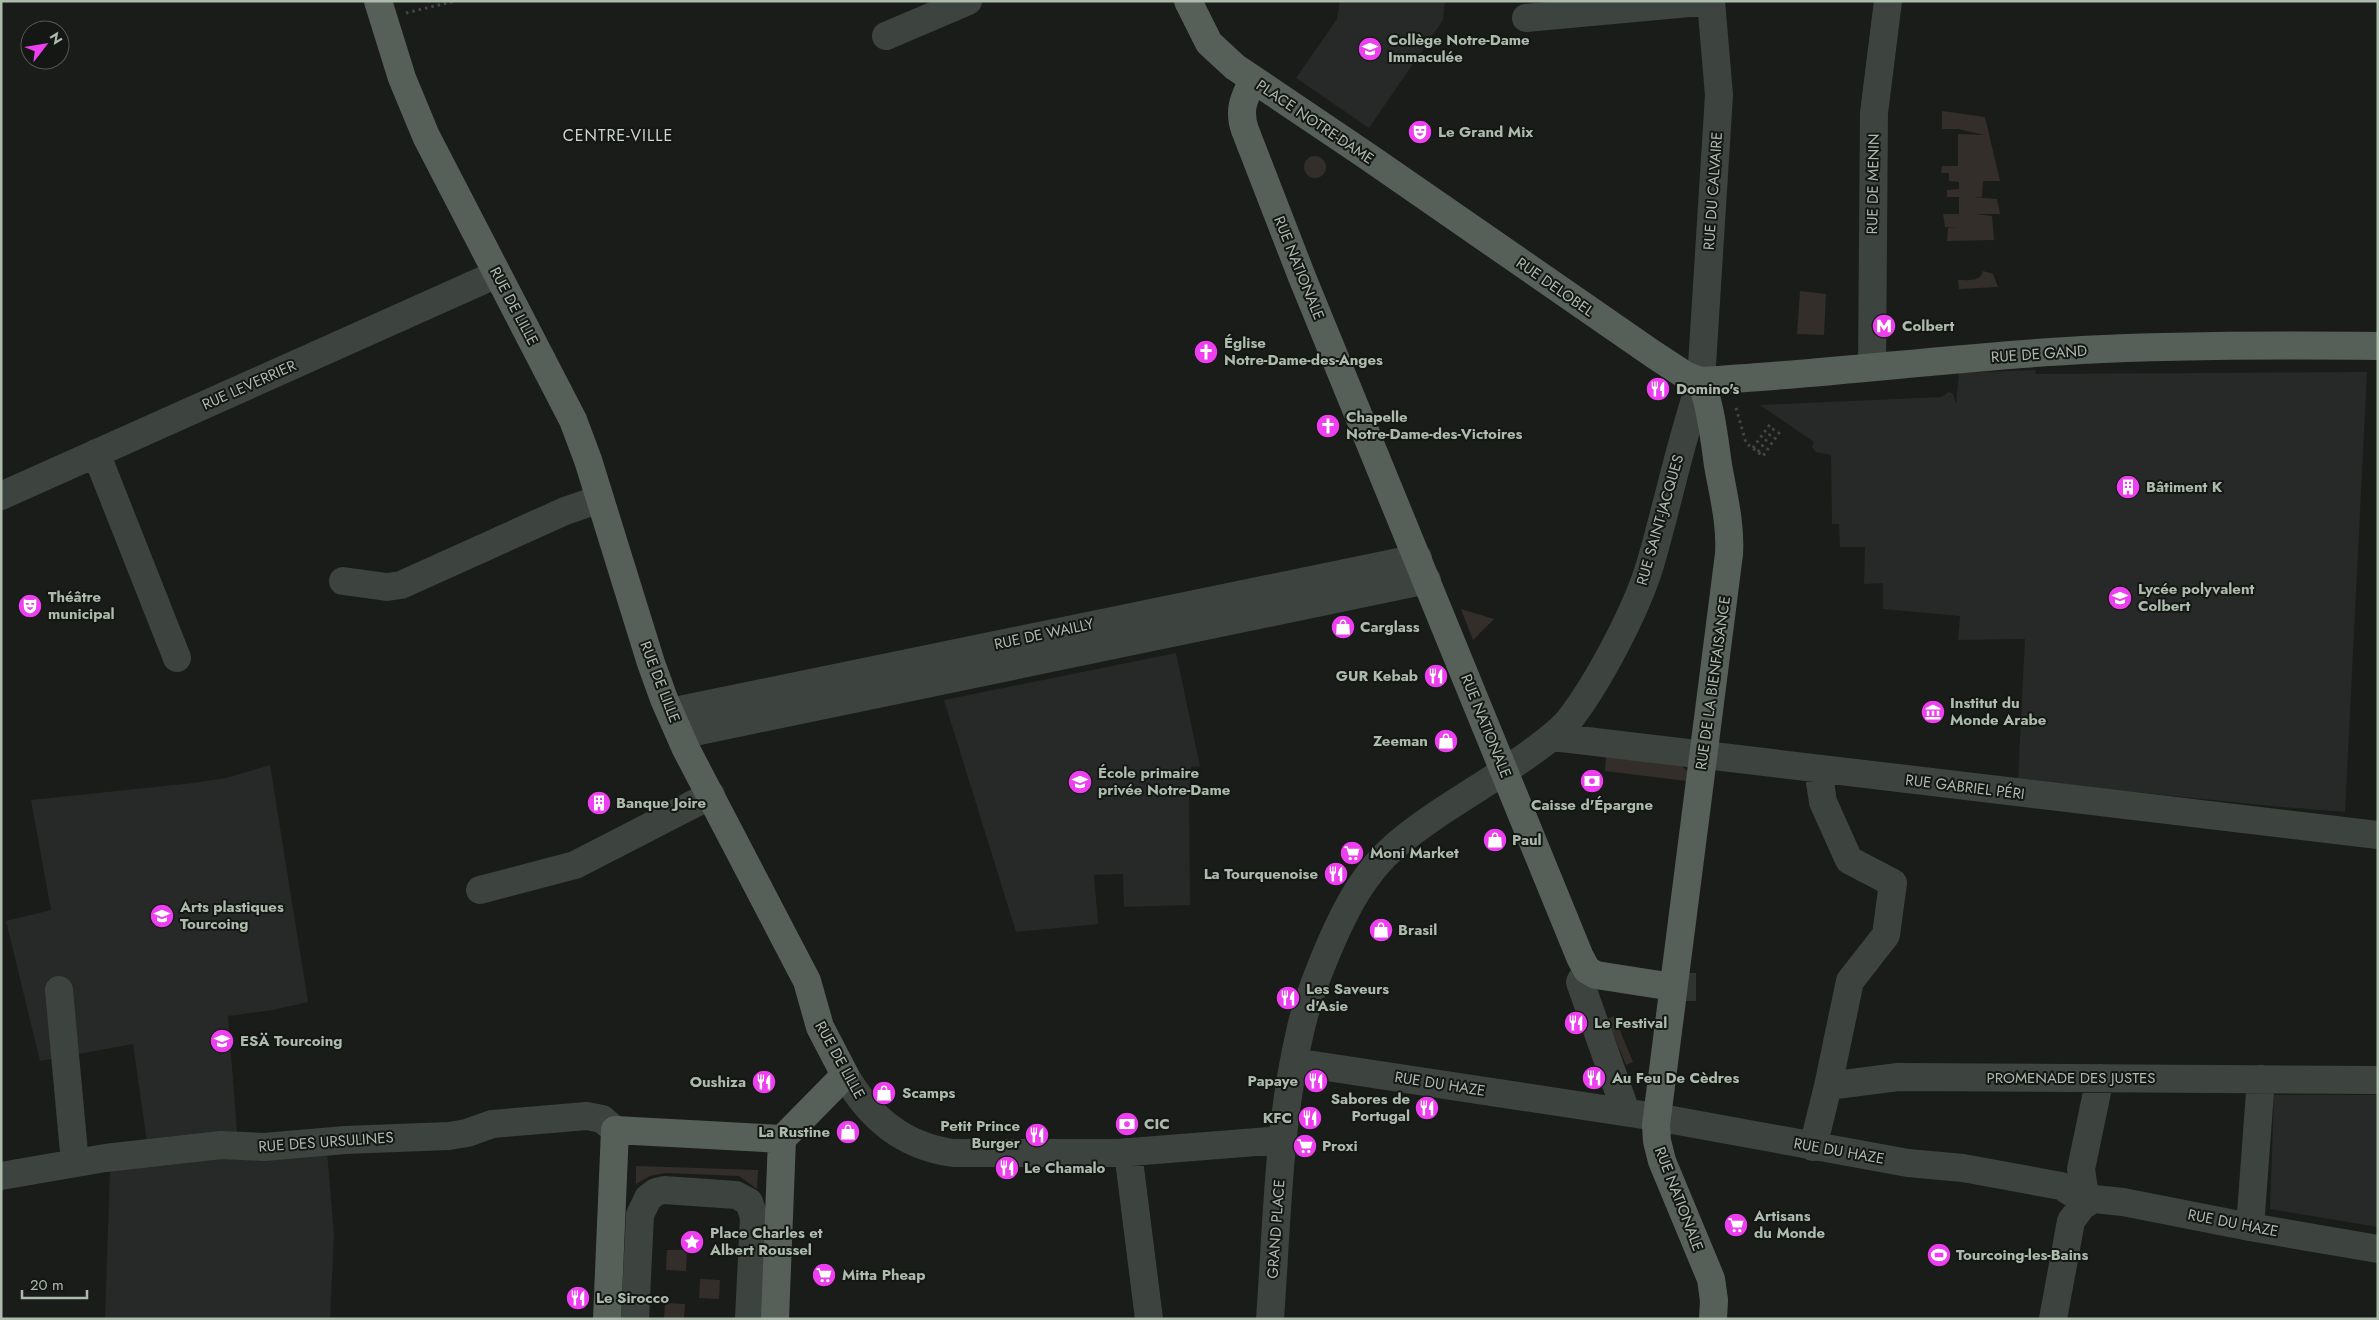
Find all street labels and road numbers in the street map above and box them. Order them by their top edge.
street label: PLACE NOTRE-DAME [1252,74,1378,170]
street label: RUE DU CALVAIRE [1698,131,1728,251]
street label: RUE DE MENIN [1861,133,1885,235]
street label: RUE NATIONALE [1268,213,1330,323]
street label: RUE DELOBEL [1512,252,1599,322]
street label: RUE DE LILLE [484,263,544,349]
street label: RUE DE GAND [1990,340,2088,368]
street label: RUE LEVERRIER [198,354,300,416]
street label: RUE SAINT-JACQUES [1631,452,1689,588]
street label: RUE DE LA BIENFAISANCE [1690,595,1736,771]
street label: RUE DE WAILLY [992,613,1096,655]
street label: RUE DE LILLE [634,638,686,726]
street label: RUE NATIONALE [1455,671,1517,781]
street label: RUE GABRIEL PÉRI [1904,769,2026,805]
street label: RUE DE LILLE [810,1017,870,1103]
street label: RUE DU HAZE [1393,1066,1487,1102]
street label: PROMENADE DES JUSTES [1986,1067,2156,1089]
street label: RUE DES URSULINES [258,1126,394,1158]
street label: RUE DU HAZE [1792,1132,1886,1170]
street label: RUE NATIONALE [1649,1144,1709,1254]
street label: GRAND PLACE [1262,1179,1290,1279]
street label: RUE DU HAZE [2186,1203,2280,1243]

